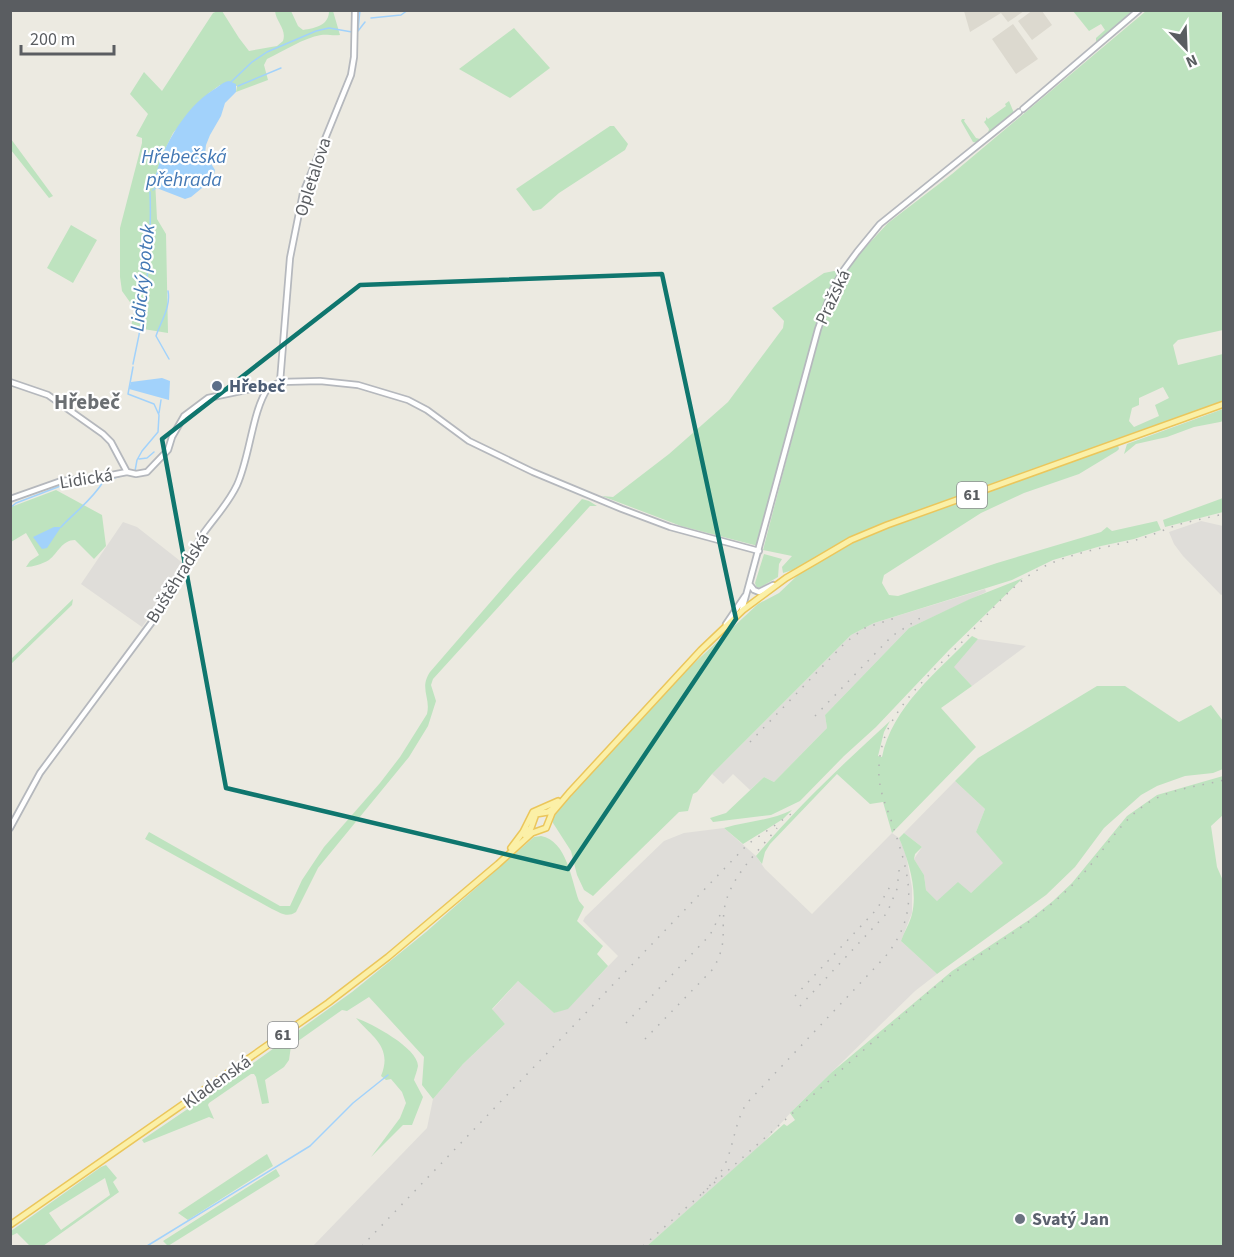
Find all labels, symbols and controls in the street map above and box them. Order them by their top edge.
scale bar [21,18,114,56]
north arrow [1156,18,1216,78]
text: 200 m [30,27,75,52]
text: N [1182,49,1201,73]
street label: Opletalova [289,134,337,220]
water label: Hřebečská přehrada [141,143,227,194]
water label: Lidický potok [123,223,163,333]
street label: Pražská [809,265,857,329]
place label: Hřebeč [229,374,286,399]
marker: Hřebeč [210,379,224,393]
district label: Hřebeč [54,387,121,417]
street label: Lidická [58,462,114,496]
road number: 61 [957,482,987,508]
street label: Buštěhradská [140,528,216,628]
road number: 61 [268,1022,298,1048]
street label: Kladenská [178,1049,256,1115]
place label: Svatý Jan [1032,1207,1109,1232]
marker: Svatý Jan [1013,1212,1027,1226]

